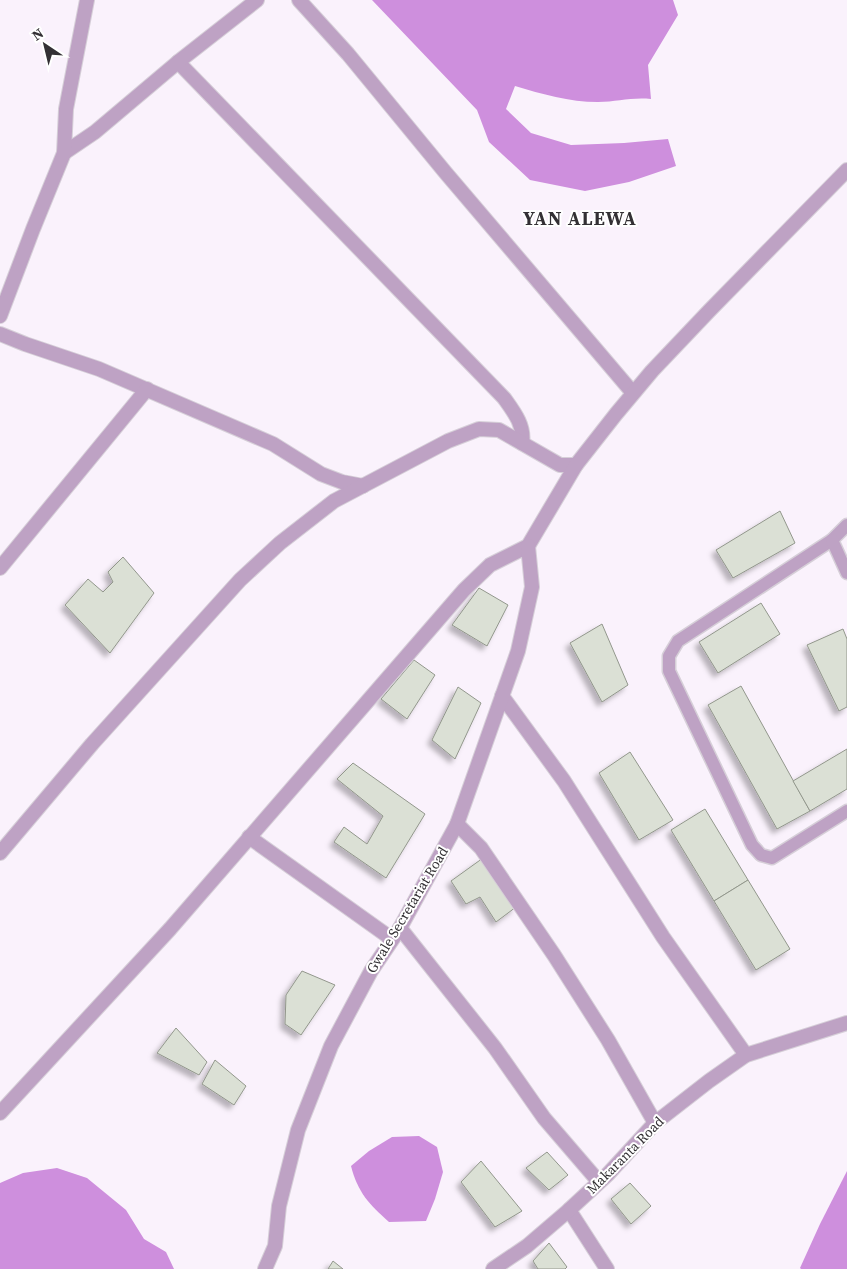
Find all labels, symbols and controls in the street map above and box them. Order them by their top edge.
north arrow [20,20,70,70]
text: N [28,23,47,45]
district label: YAN ALEWA [523,205,637,231]
street label: Gwale Secretariat Road [361,843,453,977]
street label: Makaranta Road [582,1112,668,1198]

